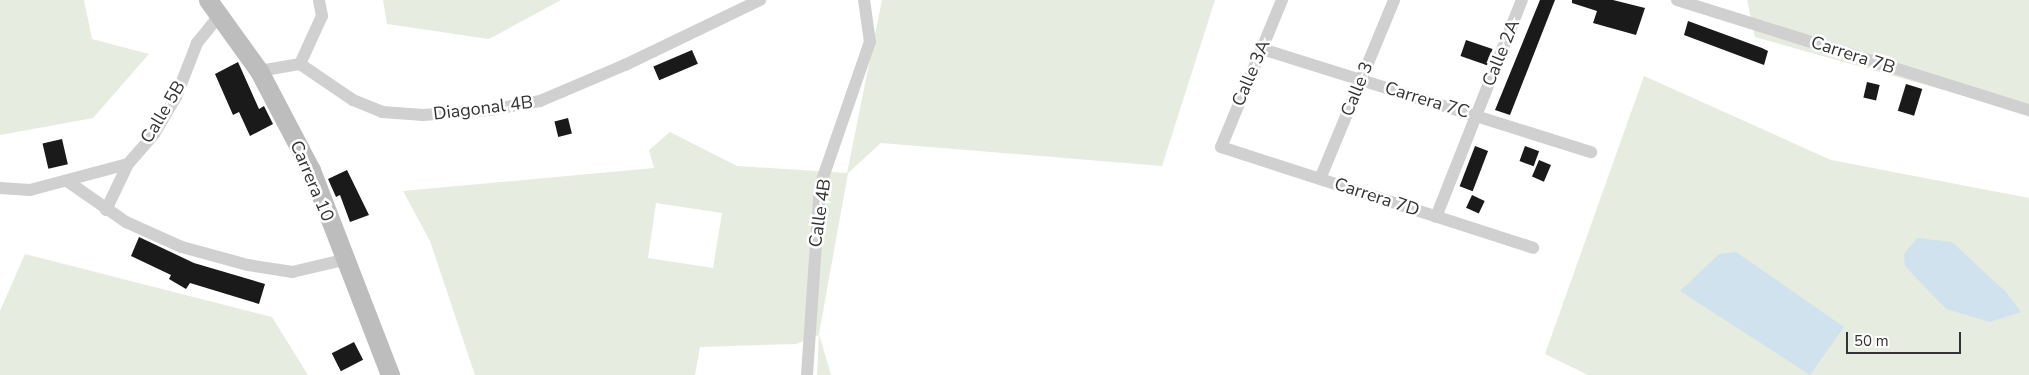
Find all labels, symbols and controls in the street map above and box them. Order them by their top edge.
street label: Calle 2A [1478,16,1524,90]
street label: Carrera 7B [1808,31,1898,79]
street label: Calle 3A [1227,37,1275,109]
street label: Calle 3 [1336,59,1378,119]
street label: Calle 5B [136,77,190,147]
street label: Carrera 7C [1382,77,1472,123]
street label: Diagonal 4B [432,91,534,125]
street label: Carrera 10 [285,137,339,225]
street label: Carrera 7D [1332,173,1422,221]
street label: Calle 4B [804,177,836,249]
scale bar [1849,322,1964,354]
text: 50 m [1854,331,1889,351]

